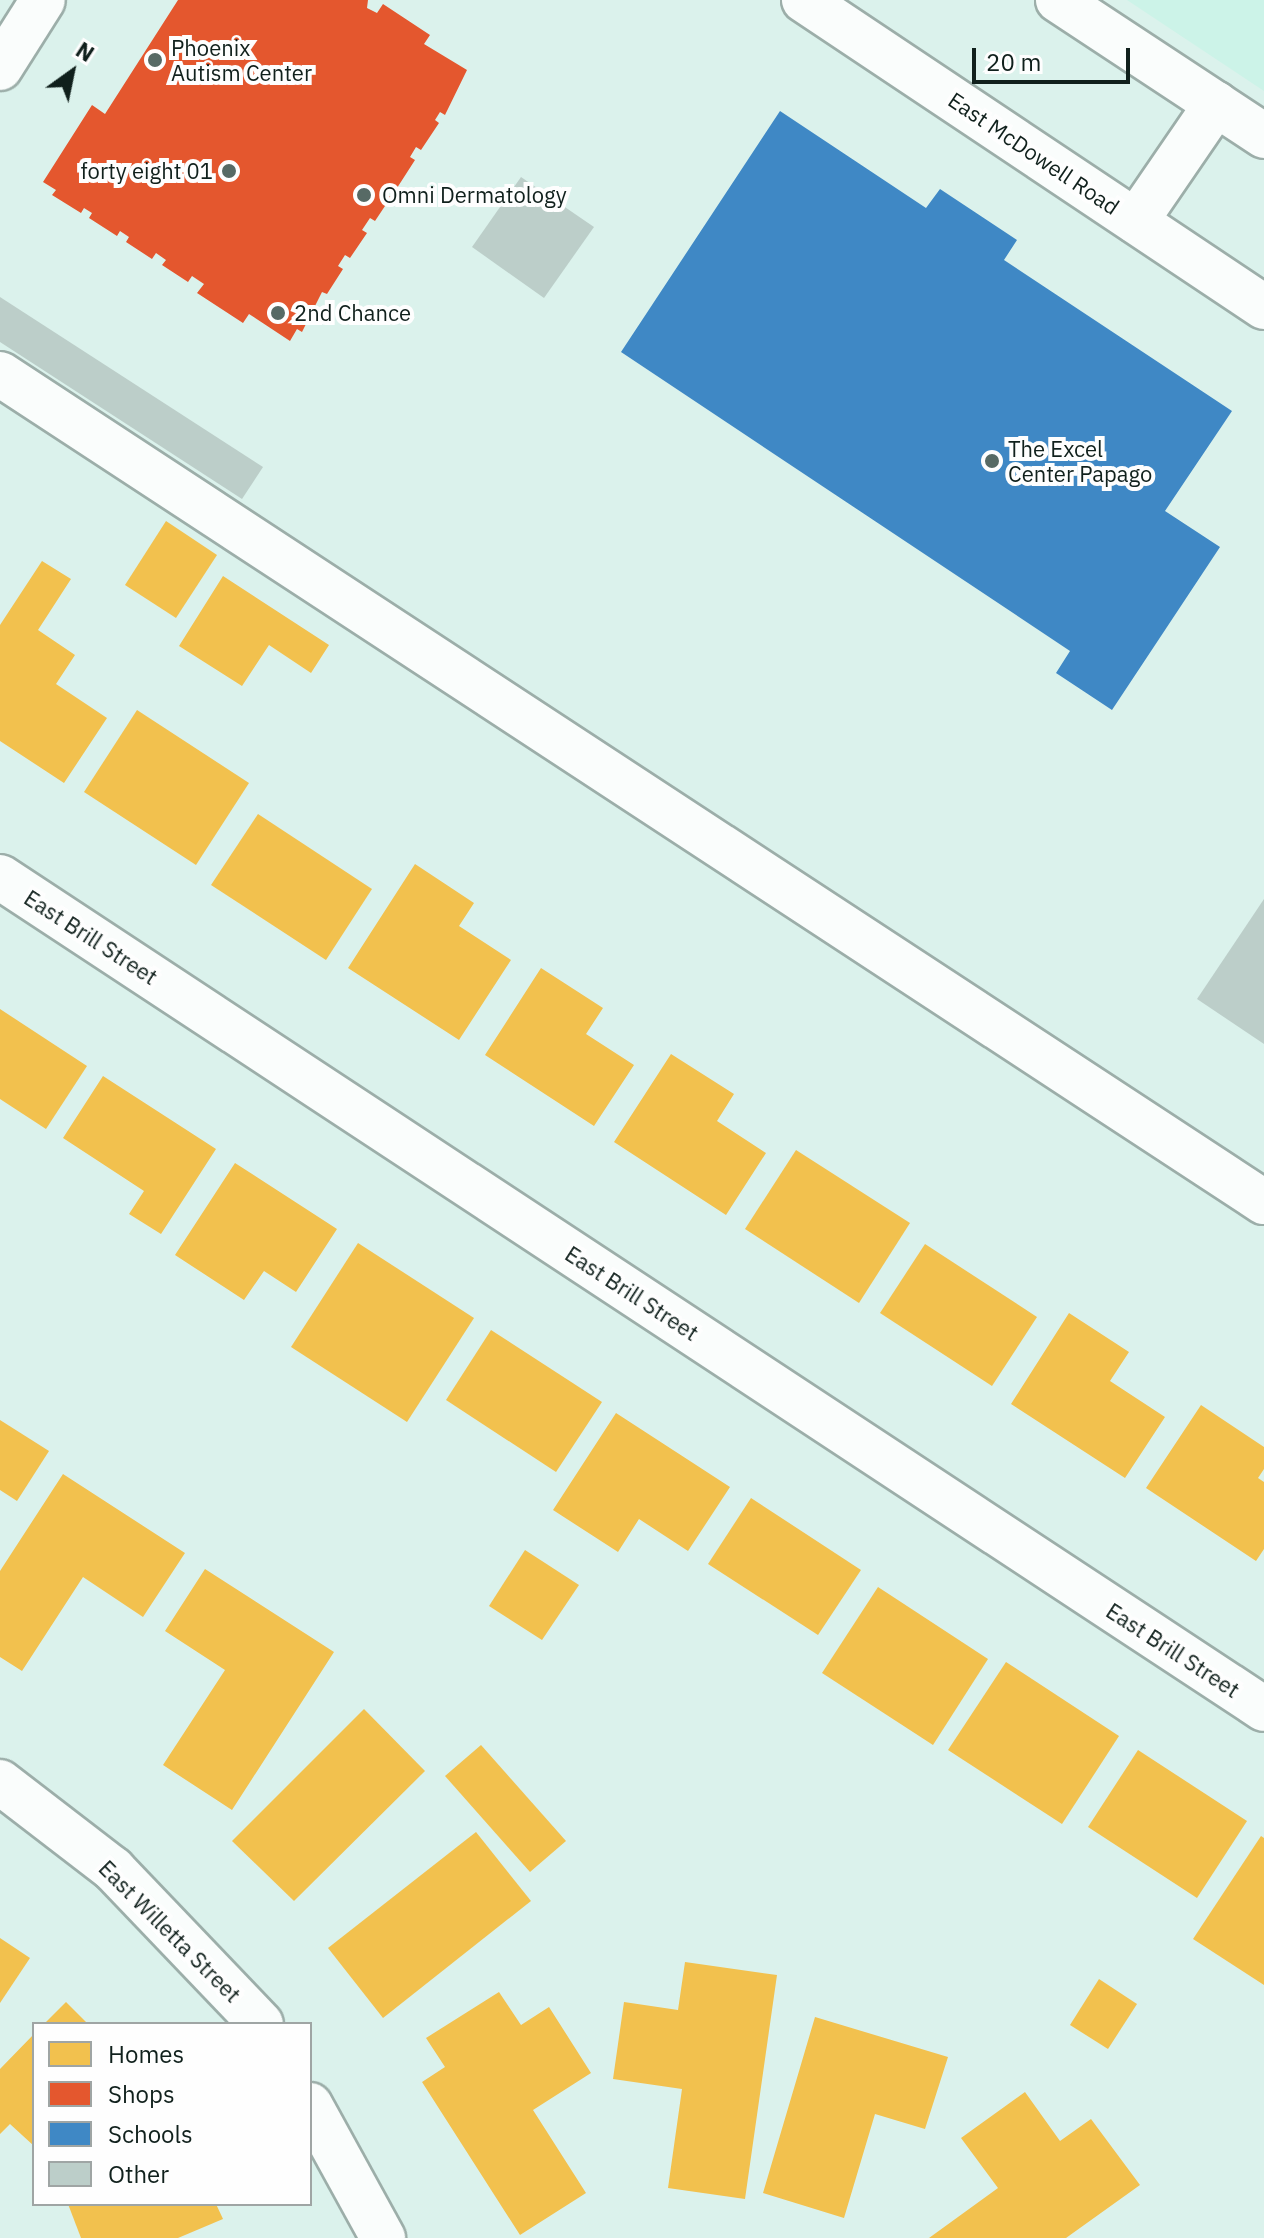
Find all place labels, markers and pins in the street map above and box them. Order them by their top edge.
place label: Phoenix Autism Center [171,34,312,86]
marker: Phoenix Autism Center [146,51,164,69]
place label: forty eight 01 [81,158,213,184]
marker: forty eight 01 [220,162,238,180]
place label: Omni Dermatology [382,182,567,208]
marker: Omni Dermatology [353,184,375,206]
place label: 2nd Chance [294,300,411,326]
marker: 2nd Chance [269,304,287,322]
place label: The Excel Center Papago [1008,435,1152,486]
marker: The Excel Center Papago [983,452,1001,470]

